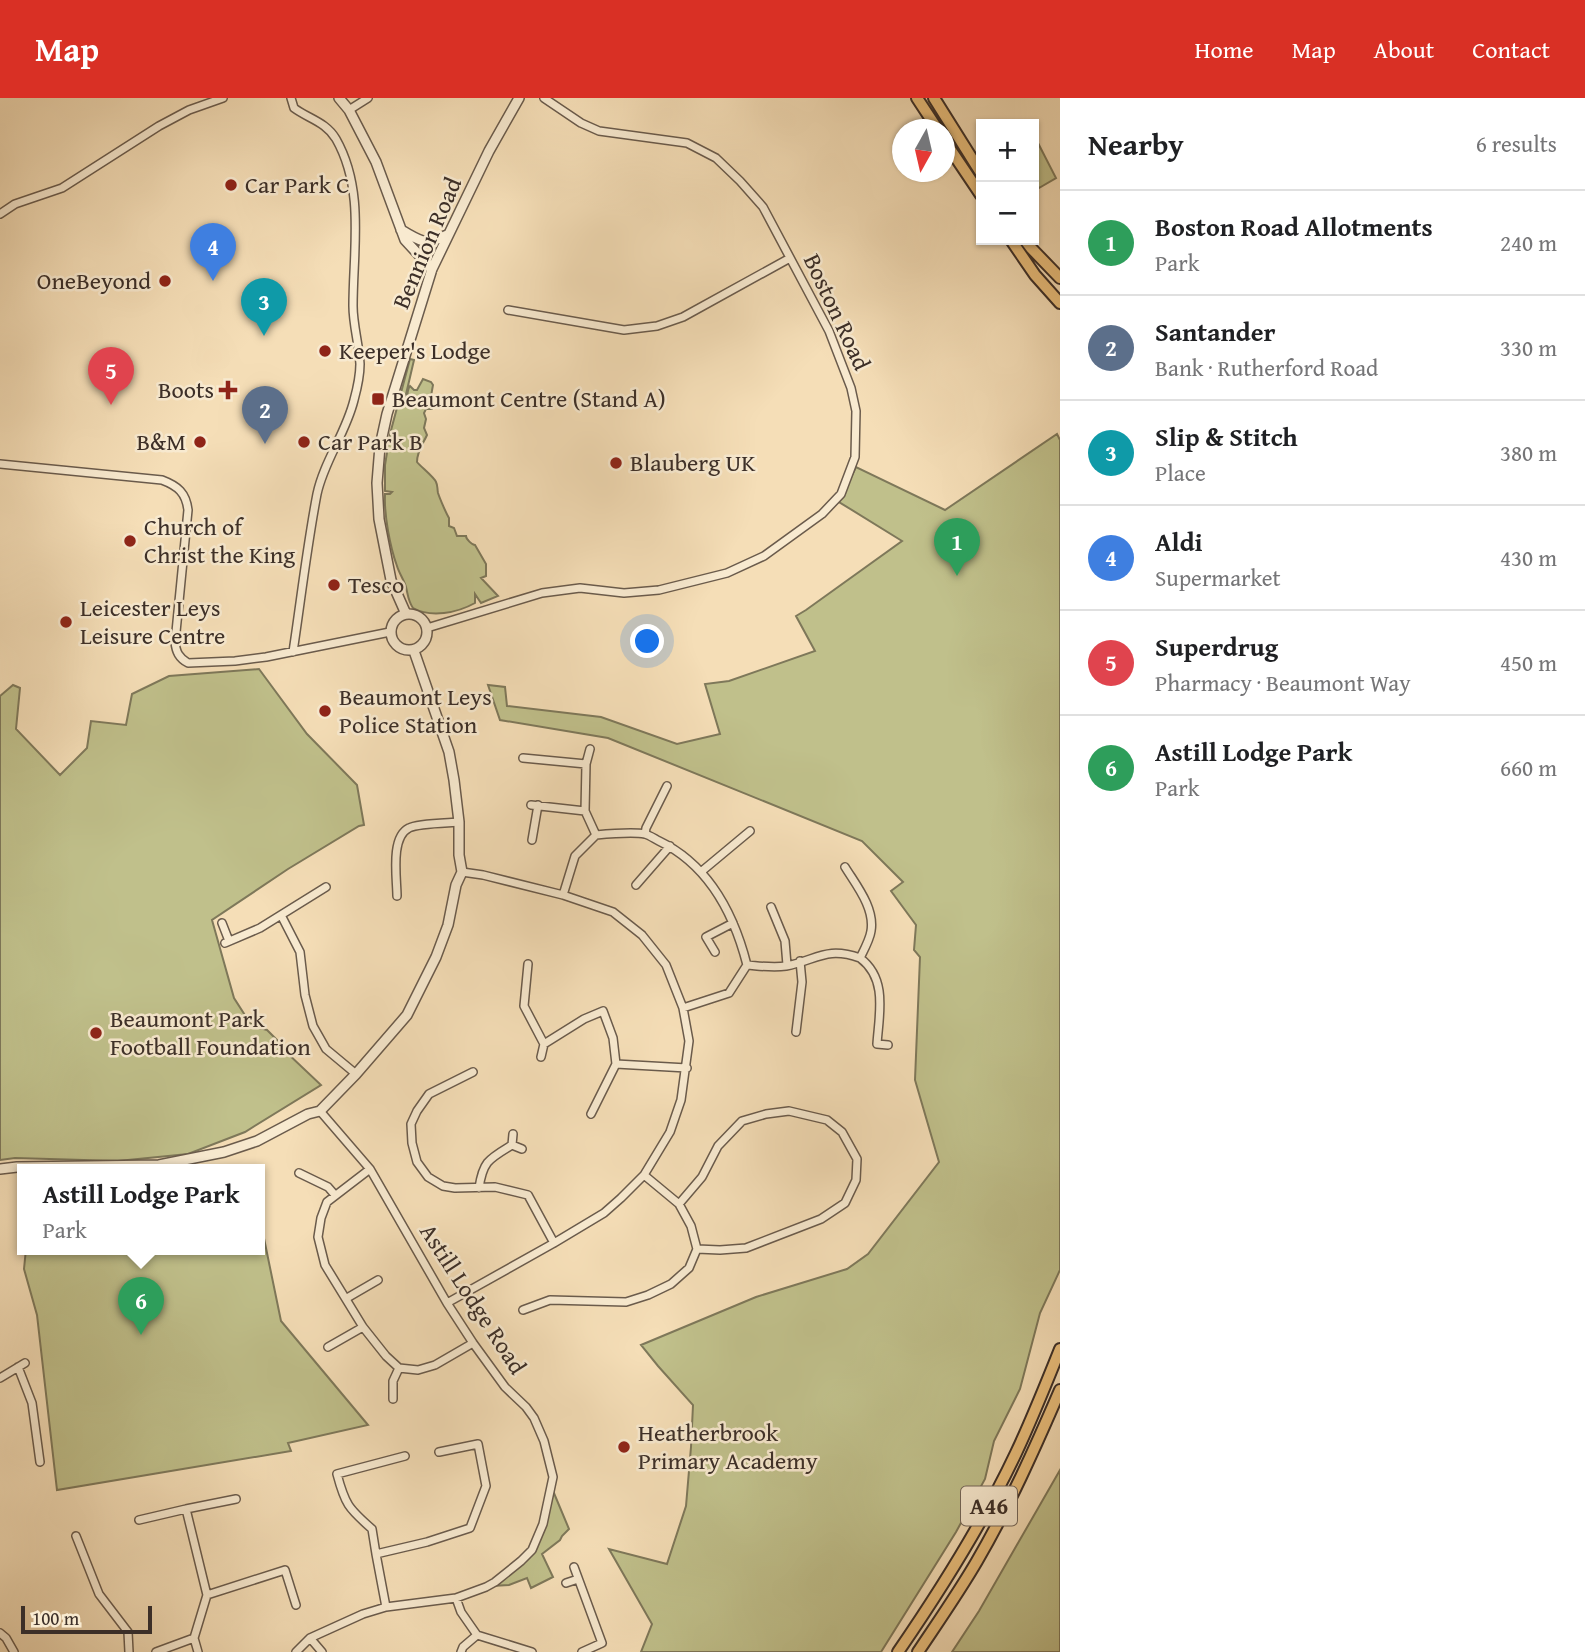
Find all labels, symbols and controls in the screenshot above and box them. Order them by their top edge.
text: Map [35,25,99,73]
text: Home [1195,32,1254,67]
text: Map [1292,32,1336,67]
text: About [1374,32,1434,67]
text: Contact [1472,32,1550,67]
north arrow [892,119,955,182]
map controls [976,119,1039,245]
button: + [976,119,1039,182]
text: Nearby [1088,122,1184,166]
text: 6 results [1476,127,1557,160]
place label: Car Park C [245,167,349,202]
street label: Bennion Road [383,171,470,314]
marker: Car Park C [223,177,239,193]
button: − [976,182,1039,245]
text: Boston Road Allotments [1155,207,1433,246]
pin: 4 [190,223,236,281]
text: 1 [1105,226,1117,259]
text: 240 m [1500,226,1557,259]
text: Park [1155,246,1199,279]
street label: Boston Road [795,248,880,376]
place label: OneBeyond [37,263,151,298]
marker: OneBeyond [157,273,173,289]
pin: 3 [241,278,287,336]
text: Santander [1155,312,1276,351]
text: 2 [1105,331,1117,364]
text: 330 m [1500,331,1557,364]
place label: Keeper's Lodge [339,333,491,368]
marker: Keeper's Lodge [317,343,333,359]
pin: 5 [88,347,134,405]
text: Bank · Rutherford Road [1155,351,1378,384]
place label: Boots [158,372,214,407]
place label: Beaumont Centre (Stand A) [392,381,666,416]
marker: Boots [220,382,236,398]
pin: 2 [242,386,288,444]
marker: Beaumont Centre (Stand A) [370,391,386,407]
text: Slip & Stitch [1155,417,1298,456]
place label: B&M [137,424,186,459]
place label: Car Park B [318,424,423,459]
marker: B&M [192,434,208,450]
marker: Car Park B [296,434,312,450]
text: 3 [1105,436,1117,469]
text: 380 m [1500,436,1557,469]
place label: Blauberg UK [630,445,756,480]
marker: Blauberg UK [608,455,624,471]
text: Place [1155,456,1206,489]
place label: Church of Christ the King [144,509,295,572]
pin: 1 [934,518,980,576]
text: Aldi [1155,522,1203,561]
marker: Church of Christ the King [122,533,138,549]
text: 4 [1105,541,1117,574]
text: 430 m [1500,541,1557,574]
text: Supermarket [1155,561,1281,594]
place label: Tesco [348,567,404,602]
marker: Tesco [326,577,342,593]
place label: Leicester Leys Leisure Centre [80,590,225,653]
marker: Leicester Leys Leisure Centre [58,614,74,630]
your location [630,624,664,658]
text: Superdrug [1155,627,1278,666]
text: 5 [1105,646,1117,679]
text: 450 m [1500,646,1557,679]
text: Pharmacy · Beaumont Way [1155,666,1411,699]
place label: Beaumont Leys Police Station [339,679,492,742]
marker: Beaumont Leys Police Station [317,703,333,719]
text: Astill Lodge Park [1155,732,1352,771]
text: 6 [1105,751,1117,784]
text: 660 m [1500,751,1557,784]
text: Park [1155,771,1199,804]
place label: Beaumont Park Football Foundation [110,1001,311,1064]
marker: Beaumont Park Football Foundation [88,1025,104,1041]
popup [17,1164,265,1255]
text: Astill Lodge Park [42,1174,240,1213]
text: Park [42,1213,87,1246]
street label: Astill Lodge Road [411,1216,535,1381]
pin: 6 [118,1277,164,1335]
place label: Heatherbrook Primary Academy [638,1415,818,1478]
marker: Heatherbrook Primary Academy [616,1439,632,1455]
road number: A46 [961,1486,1017,1526]
scale bar [21,1603,152,1635]
text: 100 m [32,1604,79,1632]

